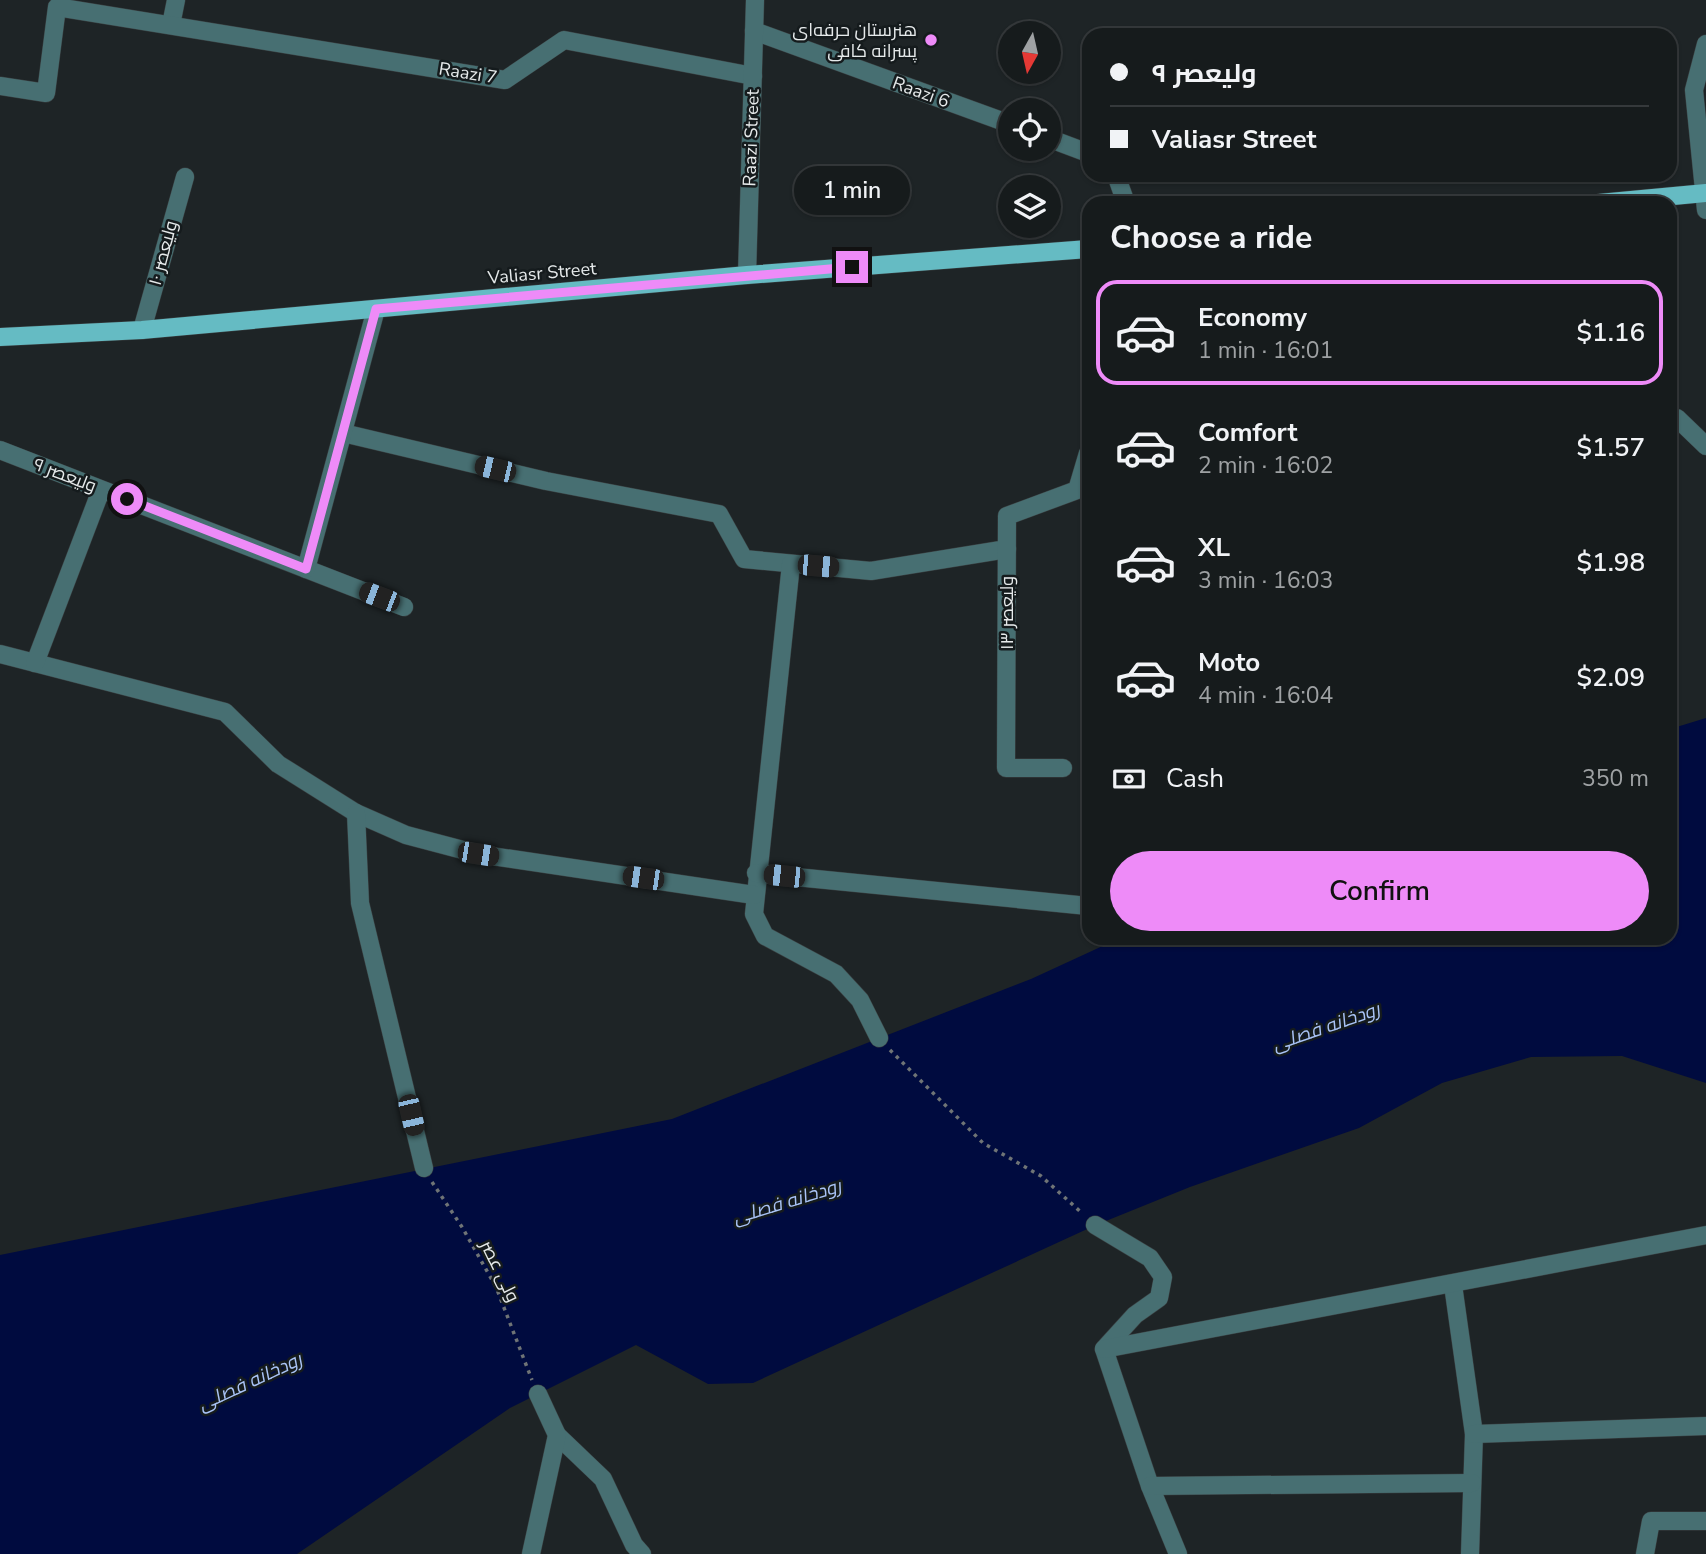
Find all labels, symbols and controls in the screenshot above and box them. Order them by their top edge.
place label: هنرستان حرفه‌ای پسرانه کافی [792,18,917,63]
north arrow [998,21,1060,84]
map controls [998,21,1061,238]
marker: هنرستان حرفه‌ای پسرانه کافی [923,32,939,48]
text: ولیعصر ۹ [1152,56,1256,91]
street label: Raazi 7 [437,57,499,89]
street label: Raazi 6 [889,71,953,113]
street label: Raazi Street [737,88,765,187]
button: locate [998,98,1061,161]
text: Valiasr Street [1152,122,1317,157]
callout: 1 min [794,166,910,215]
text: 1 min [823,175,881,206]
button: layers [998,175,1061,238]
text: Choose a ride [1110,216,1312,259]
street label: ولیعصر ۱۰ [143,218,183,288]
route end [836,251,868,283]
street label: Valiasr Street [486,256,598,290]
text: Economy [1198,300,1307,335]
icon: car [1114,301,1177,364]
text: $1.16 [1576,315,1645,350]
text: 1 min · 16:01 [1198,335,1333,366]
text: Comfort [1198,415,1298,450]
icon: car [1114,416,1177,479]
text: $1.57 [1576,430,1645,465]
text: 2 min · 16:02 [1198,450,1333,481]
street label: ولیعصر ۹ [30,452,100,498]
car [473,454,518,484]
route start [111,483,143,515]
text: XL [1198,530,1230,565]
icon: car [1114,531,1177,594]
text: $1.98 [1576,545,1645,580]
car [797,554,840,578]
text: 3 min · 16:03 [1198,565,1333,596]
street label: ولیعصر ۱۳ [995,576,1019,650]
car [356,580,403,614]
text: Moto [1198,645,1260,680]
icon: car [1114,646,1177,709]
text: $2.09 [1576,660,1645,695]
text: 4 min · 16:04 [1198,680,1333,711]
icon: cash [1110,760,1148,798]
text: Cash [1166,761,1224,796]
text: 350 m [1582,763,1649,794]
car [456,840,501,868]
button: Confirm [1110,851,1649,931]
car [763,863,806,889]
car [621,865,666,891]
water label: رودخانه فصلی [1269,996,1385,1058]
car [397,1092,426,1138]
water label: رودخانه فصلی [730,1173,846,1231]
street label: ولی عصر [474,1235,525,1306]
water label: رودخانه فصلی [194,1346,308,1417]

